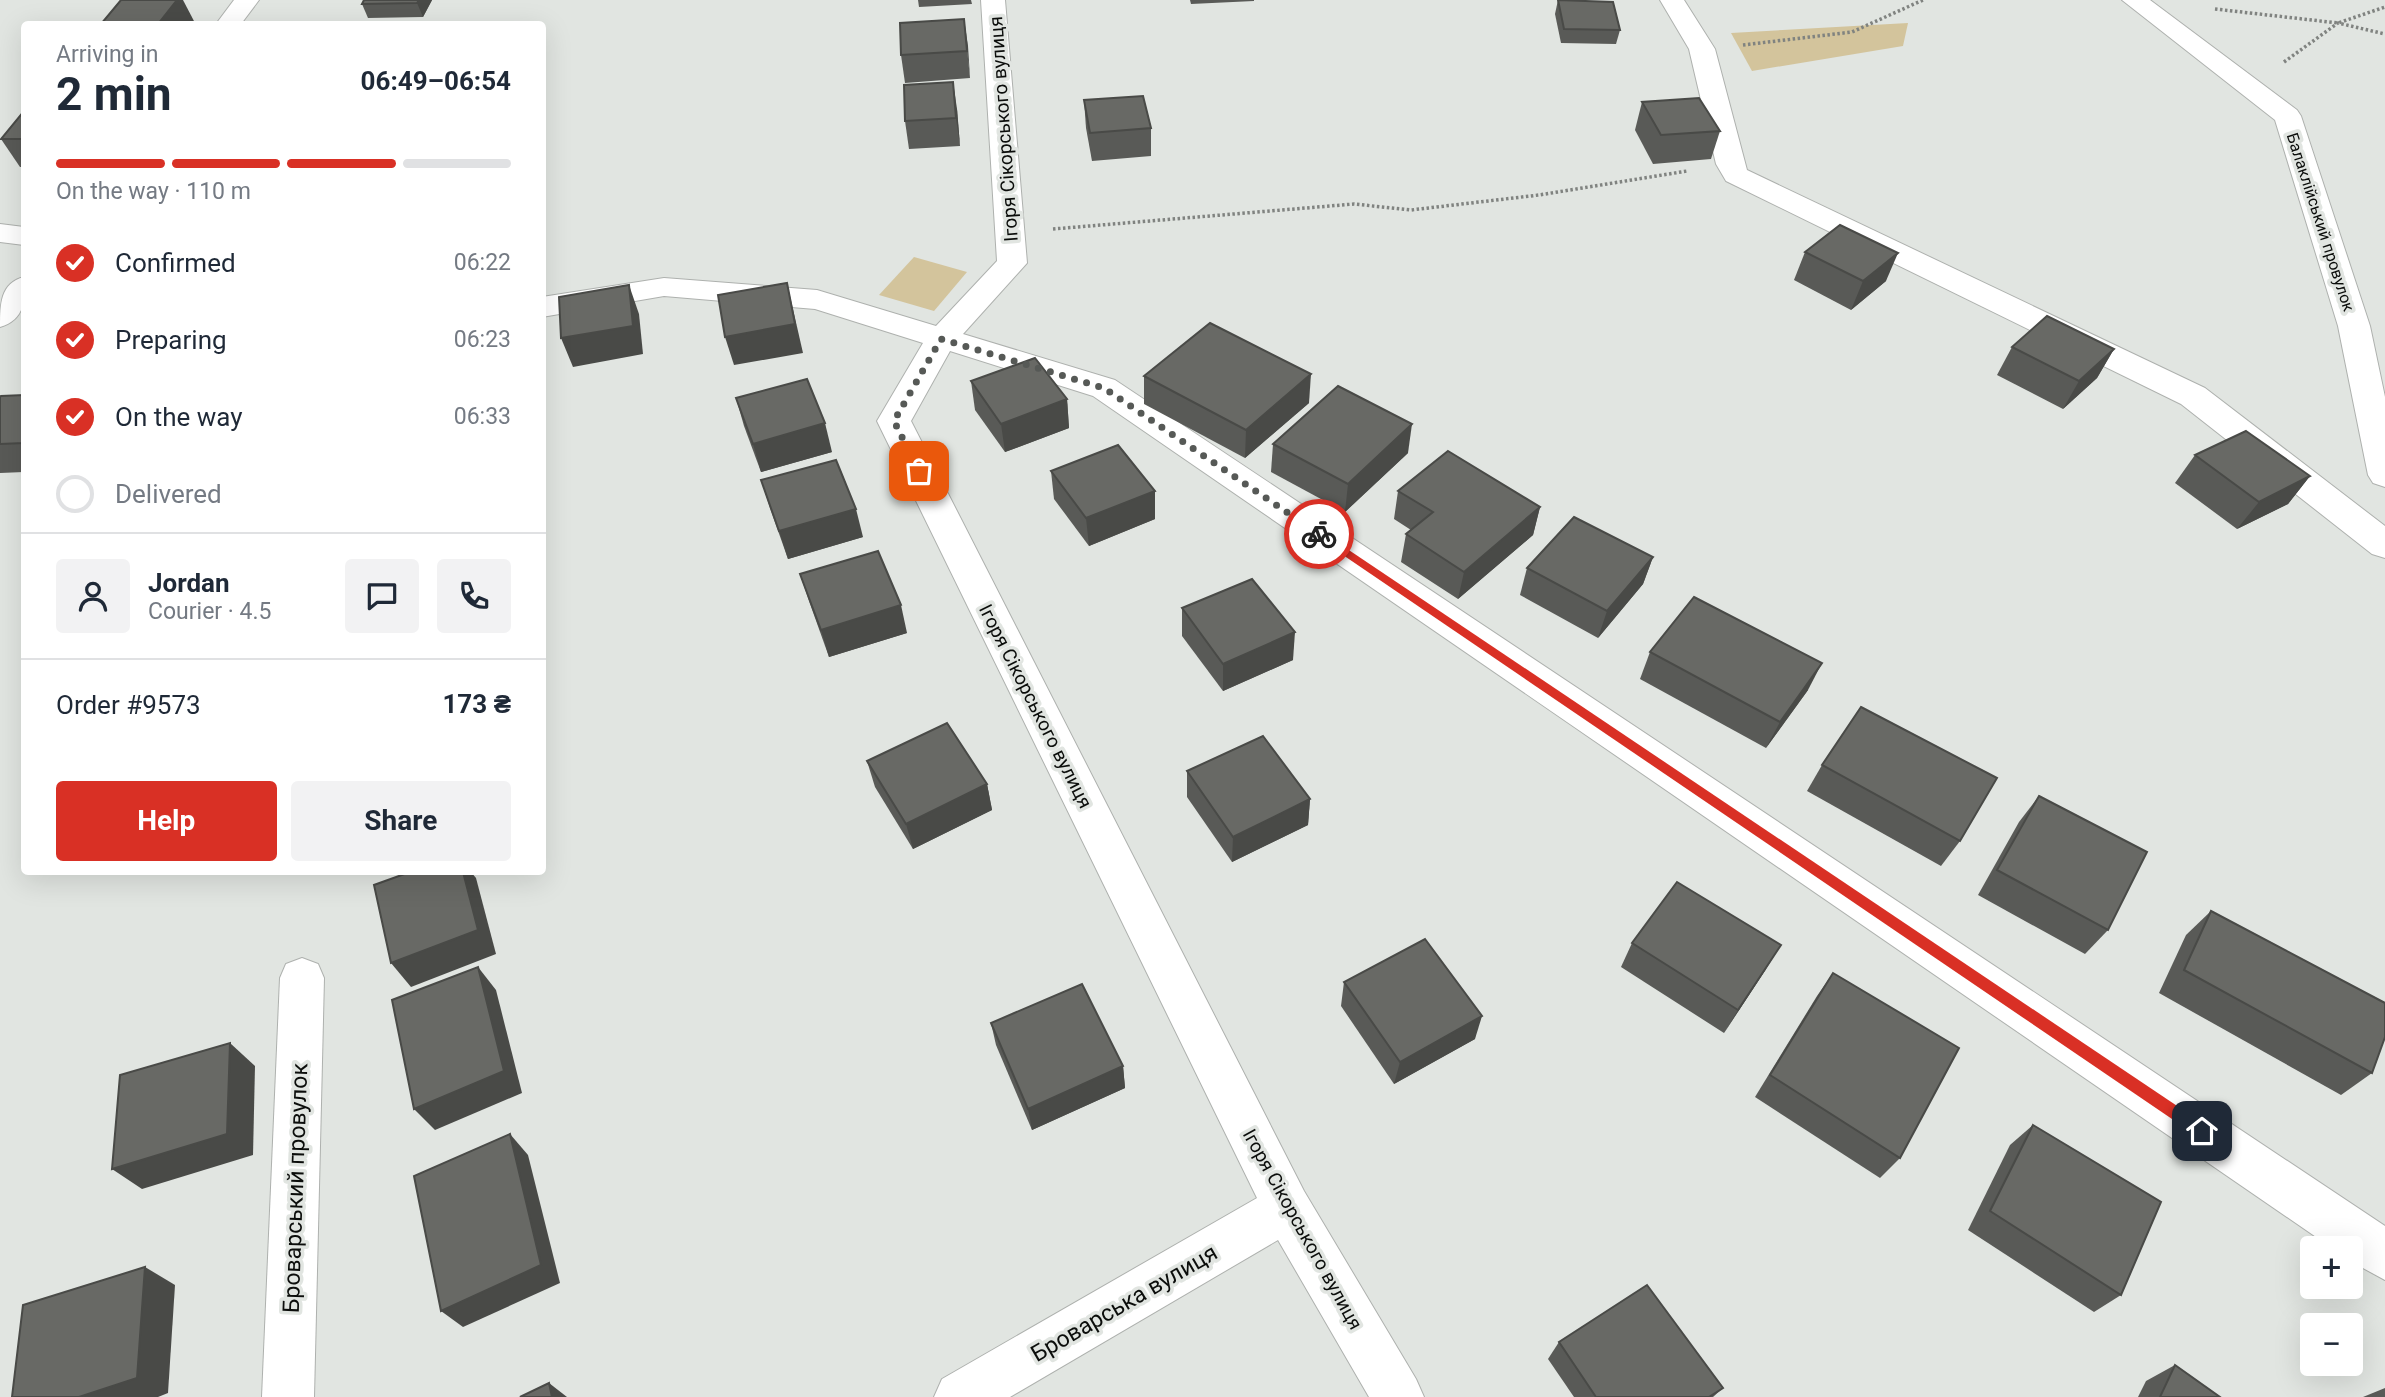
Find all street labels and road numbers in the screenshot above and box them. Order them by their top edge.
street label: Ігоря Сікорського вулиця [984,16,1023,242]
street label: Балаклійський провулок [2283,130,2358,314]
street label: Ігоря Сікорського вулиця [974,600,1097,812]
street label: Броварський провулок [278,1062,313,1313]
street label: Ігоря Сікорського вулиця [1238,1125,1367,1334]
street label: Броварська вулиця [1026,1239,1222,1368]

